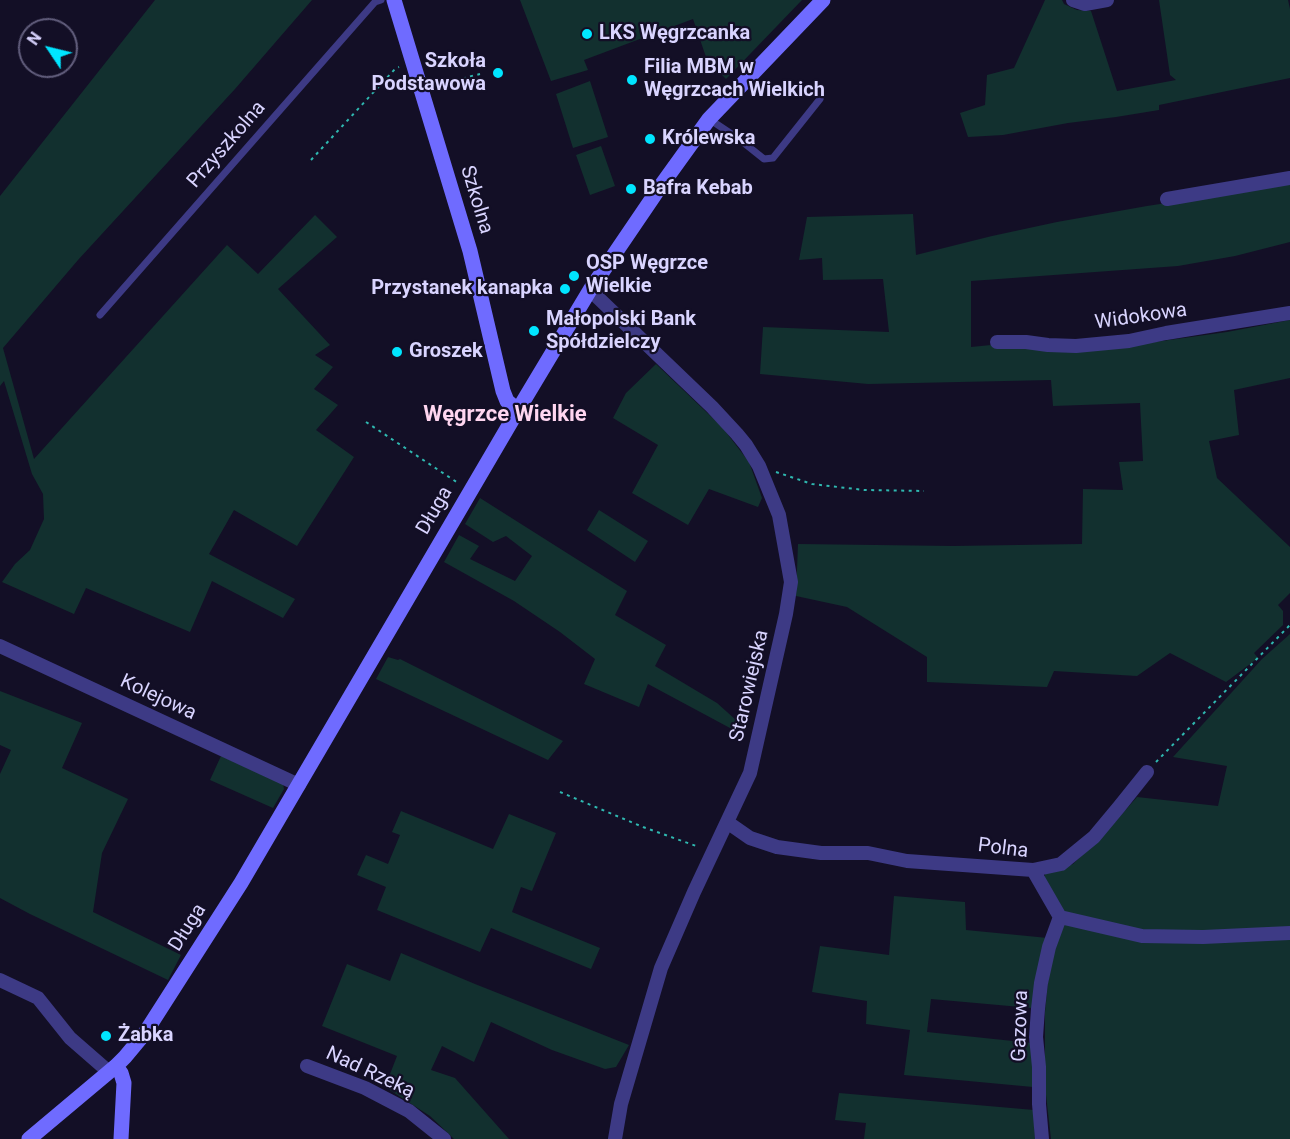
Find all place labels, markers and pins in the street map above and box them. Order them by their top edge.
place label: LKS Węgrzcanka [599,22,750,46]
marker: LKS Węgrzcanka [580,27,594,41]
place label: Szkoła Podstawowa [372,50,486,97]
place label: Filia MBM w Węgrzcach Wielkich [644,56,825,103]
marker: Szkoła Podstawowa [491,66,505,80]
marker: Filia MBM w Węgrzcach Wielkich [625,73,639,87]
place label: Królewska [662,127,755,151]
marker: Królewska [643,132,657,146]
place label: Bafra Kebab [643,177,753,201]
marker: Bafra Kebab [624,182,638,196]
place label: OSP Węgrzce Wielkie [586,252,708,299]
marker: OSP Węgrzce Wielkie [567,269,581,283]
place label: Przystanek kanapka [371,277,553,301]
marker: Przystanek kanapka [558,282,572,296]
place label: Małopolski Bank Spółdzielczy [546,308,696,355]
marker: Małopolski Bank Spółdzielczy [527,324,541,338]
place label: Groszek [409,340,483,364]
marker: Groszek [390,345,404,359]
place label: Żabka [118,1024,173,1048]
marker: Żabka [99,1029,113,1043]

